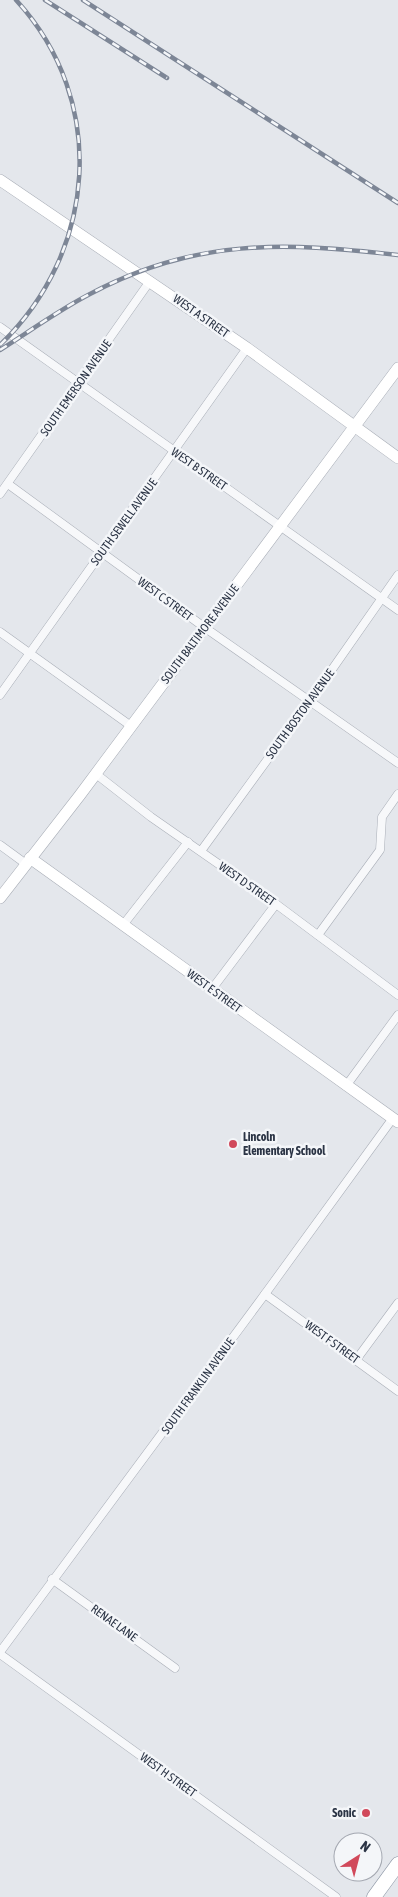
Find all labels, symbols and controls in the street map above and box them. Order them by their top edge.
street label: WEST A STREET [170,292,232,341]
street label: SOUTH EMERSON AVENUE [38,337,114,439]
street label: WEST B STREET [168,445,230,494]
street label: SOUTH SEWELL AVENUE [88,476,160,568]
street label: WEST C STREET [135,574,196,624]
street label: SOUTH BALTIMORE AVENUE [158,582,242,686]
street label: SOUTH BOSTON AVENUE [263,666,337,762]
street label: WEST D STREET [216,859,279,909]
street label: WEST E STREET [184,966,245,1016]
place label: Lincoln Elementary School [243,1130,326,1158]
marker: Lincoln Elementary School [227,1138,239,1150]
street label: WEST F STREET [302,1318,363,1367]
street label: SOUTH FRANKLIN AVENUE [159,1335,237,1437]
street label: RENAE LANE [88,1602,140,1644]
street label: WEST H STREET [137,1750,199,1801]
place label: Sonic [332,1806,357,1820]
marker: Sonic [360,1807,372,1819]
north arrow [333,1832,383,1882]
text: N [358,1838,374,1855]

